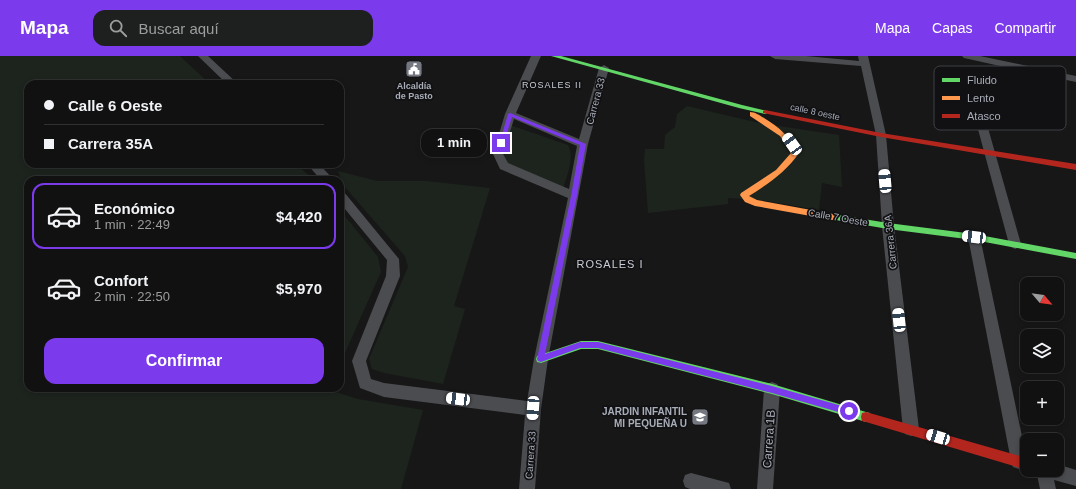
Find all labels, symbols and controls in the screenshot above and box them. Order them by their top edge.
search box [93,10,373,46]
text: Mapa [20,17,69,38]
icon: search [107,17,129,39]
text: Buscar aquí [139,20,219,37]
text: Mapa [875,20,910,36]
text: Capas [932,20,973,36]
text: Compartir [995,20,1056,36]
public building icon: Alcaldía de Pasto [404,59,424,79]
legend [934,66,1066,130]
text: Fluido [967,74,997,86]
street label: Carrera 33 [584,76,607,126]
district label: ROSALES II [522,80,582,90]
place label: Alcaldía de Pasto [395,81,433,101]
text: Lento [967,92,995,104]
text: Calle 6 Oeste [68,97,162,114]
street label: calle 8 oeste [789,102,841,122]
text: Atasco [967,110,1001,122]
callout: 1 min [421,129,487,157]
car [780,131,804,157]
route end [492,134,510,152]
text: Carrera 35A [68,135,153,152]
text: 1 min [437,135,471,150]
car [878,169,892,193]
icon: car [46,198,82,234]
text: Económico [94,200,175,217]
street label: Calle 7 Oeste [807,207,869,228]
text: $4,420 [276,208,322,225]
street label: Carrera 36A [882,214,899,270]
text: 1 min · 22:49 [94,217,170,232]
car [961,230,987,244]
district label: ROSALES I [576,258,644,270]
icon: car [46,270,82,306]
text: Confort [94,272,148,289]
north arrow [1020,277,1064,321]
map controls [1020,277,1064,477]
text: $5,970 [276,280,322,297]
text: 2 min · 22:50 [94,289,170,304]
car [892,307,906,333]
button: layers [1020,329,1064,373]
button: Confirmar [44,338,324,384]
button: + [1020,381,1064,425]
car [445,392,471,406]
car [526,396,540,420]
route start [840,402,858,420]
place label: JARDIN INFANTIL MI PEQUEÑA U [602,406,687,429]
school or university icon: JARDIN INFANTIL MI PEQUEÑA U [690,407,710,427]
street label: Carrera 1B [760,409,778,469]
car [925,428,951,446]
street label: Carrera 33 [523,430,538,479]
button: − [1020,433,1064,477]

